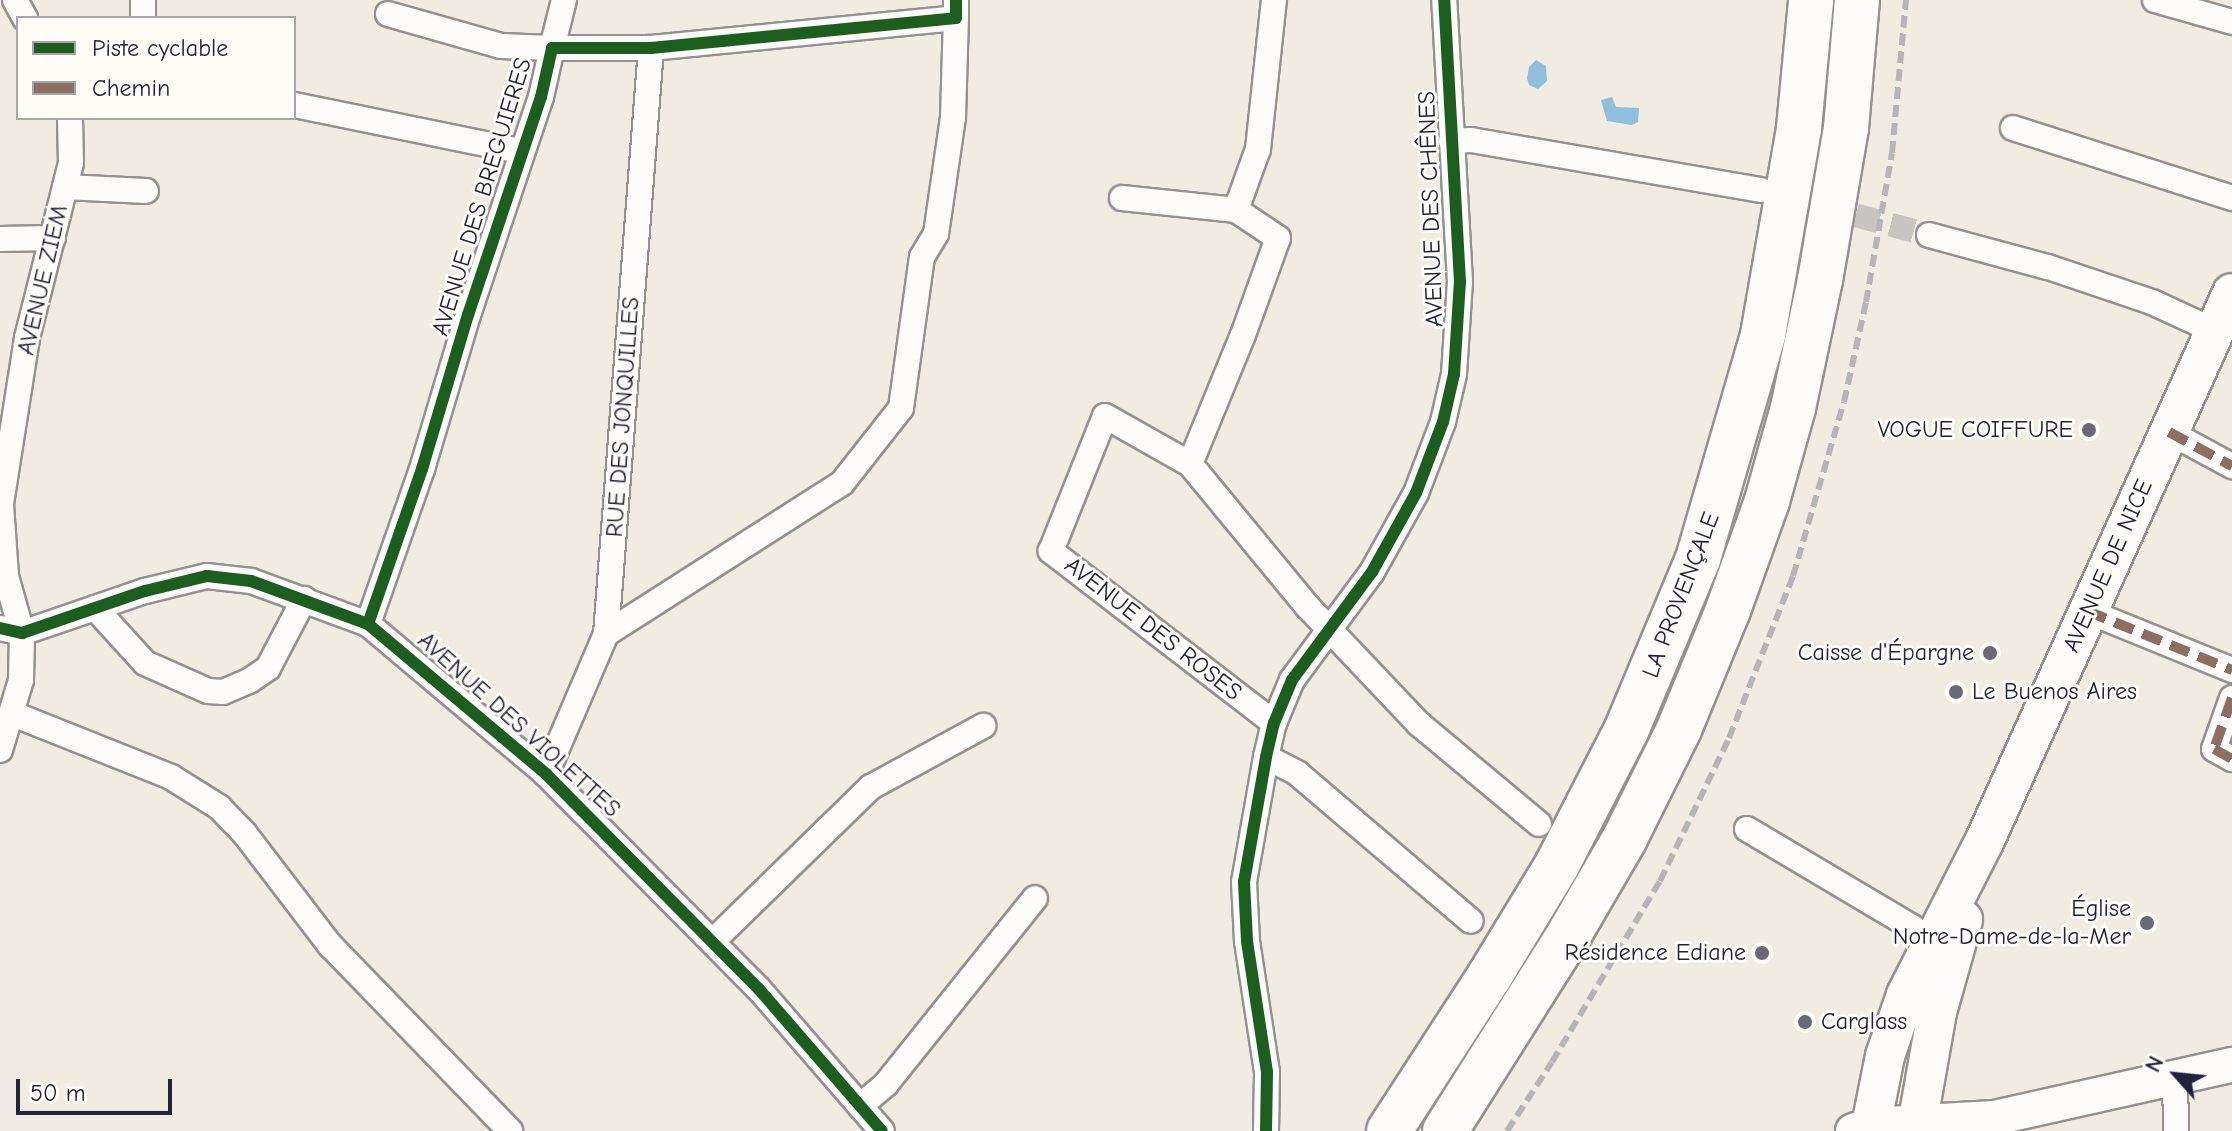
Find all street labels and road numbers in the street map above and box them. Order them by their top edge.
street label: AVENUE DES BREGUIERES [426,55,538,339]
street label: AVENUE DES CHÊNES [1412,91,1450,327]
street label: AVENUE ZIEM [12,202,74,358]
street label: RUE DES JONQUILLES [600,296,646,538]
street label: AVENUE DE NICE [2057,475,2159,657]
street label: LA PROVENÇALE [1636,508,1726,682]
street label: AVENUE DES ROSES [1059,551,1247,707]
street label: AVENUE DES VIOLETTES [412,626,626,824]

